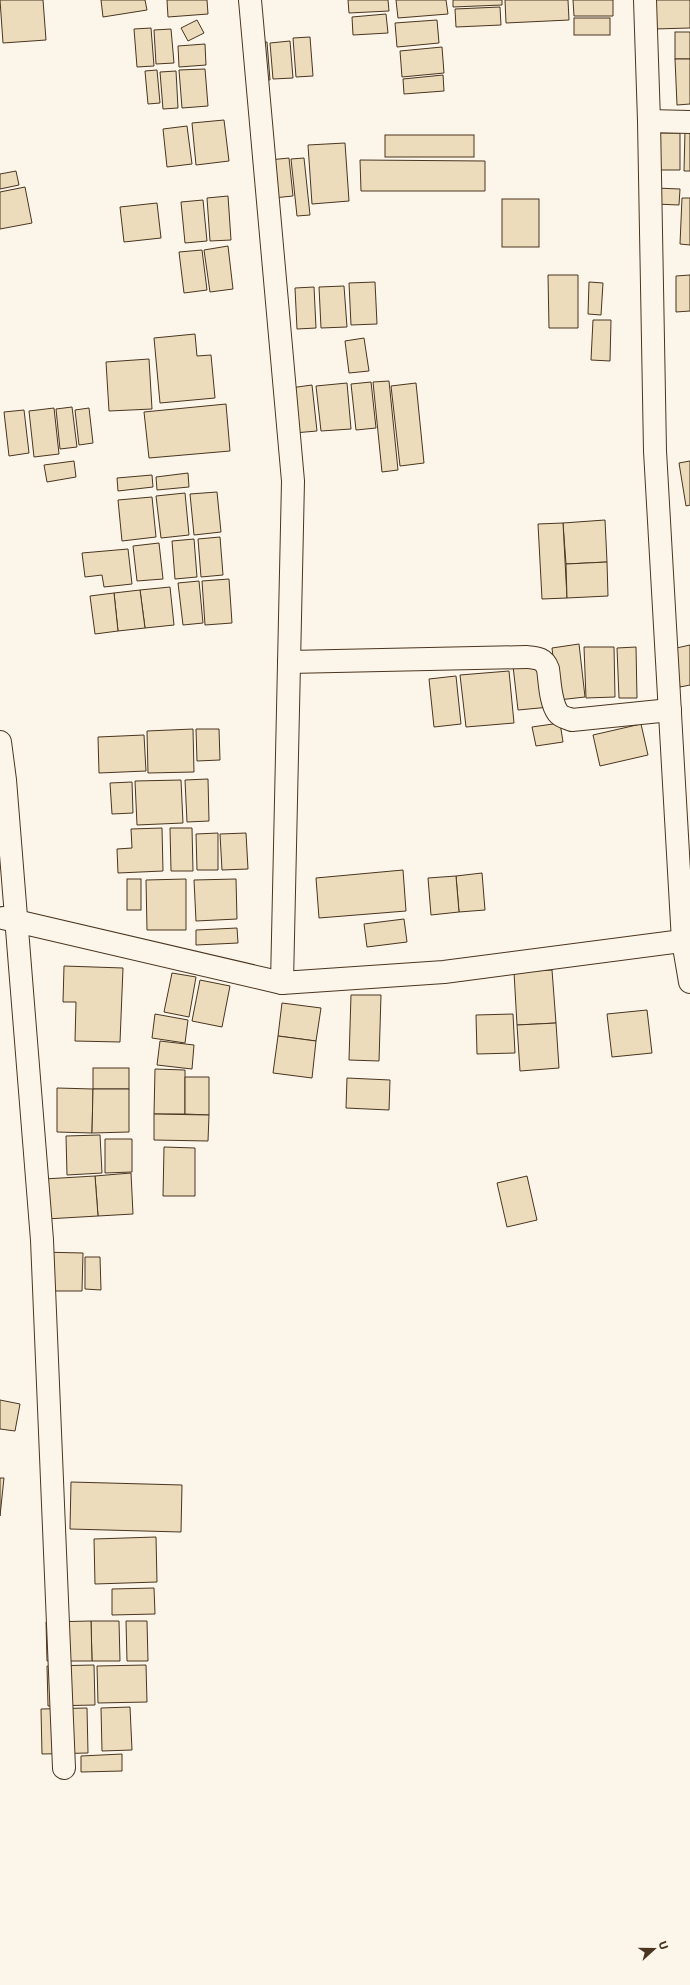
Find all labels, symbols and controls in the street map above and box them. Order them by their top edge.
north arrow [634,1929,674,1969]
text: U [656,1939,671,1951]

